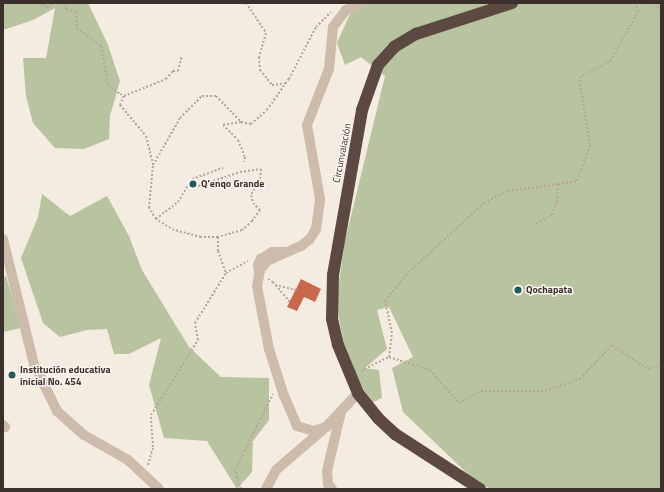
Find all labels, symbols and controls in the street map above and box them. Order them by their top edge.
street label: Circunvalación [330,122,354,184]
place label: Q'enqo Grande [201,178,264,190]
marker: Q'enqo Grande [188,179,198,189]
place label: Qochapata [526,284,572,296]
marker: Qochapata [513,285,523,295]
place label: Institución educativa inicial No. 454 [20,363,111,386]
marker: Institución educativa inicial No. 454 [7,370,17,380]

